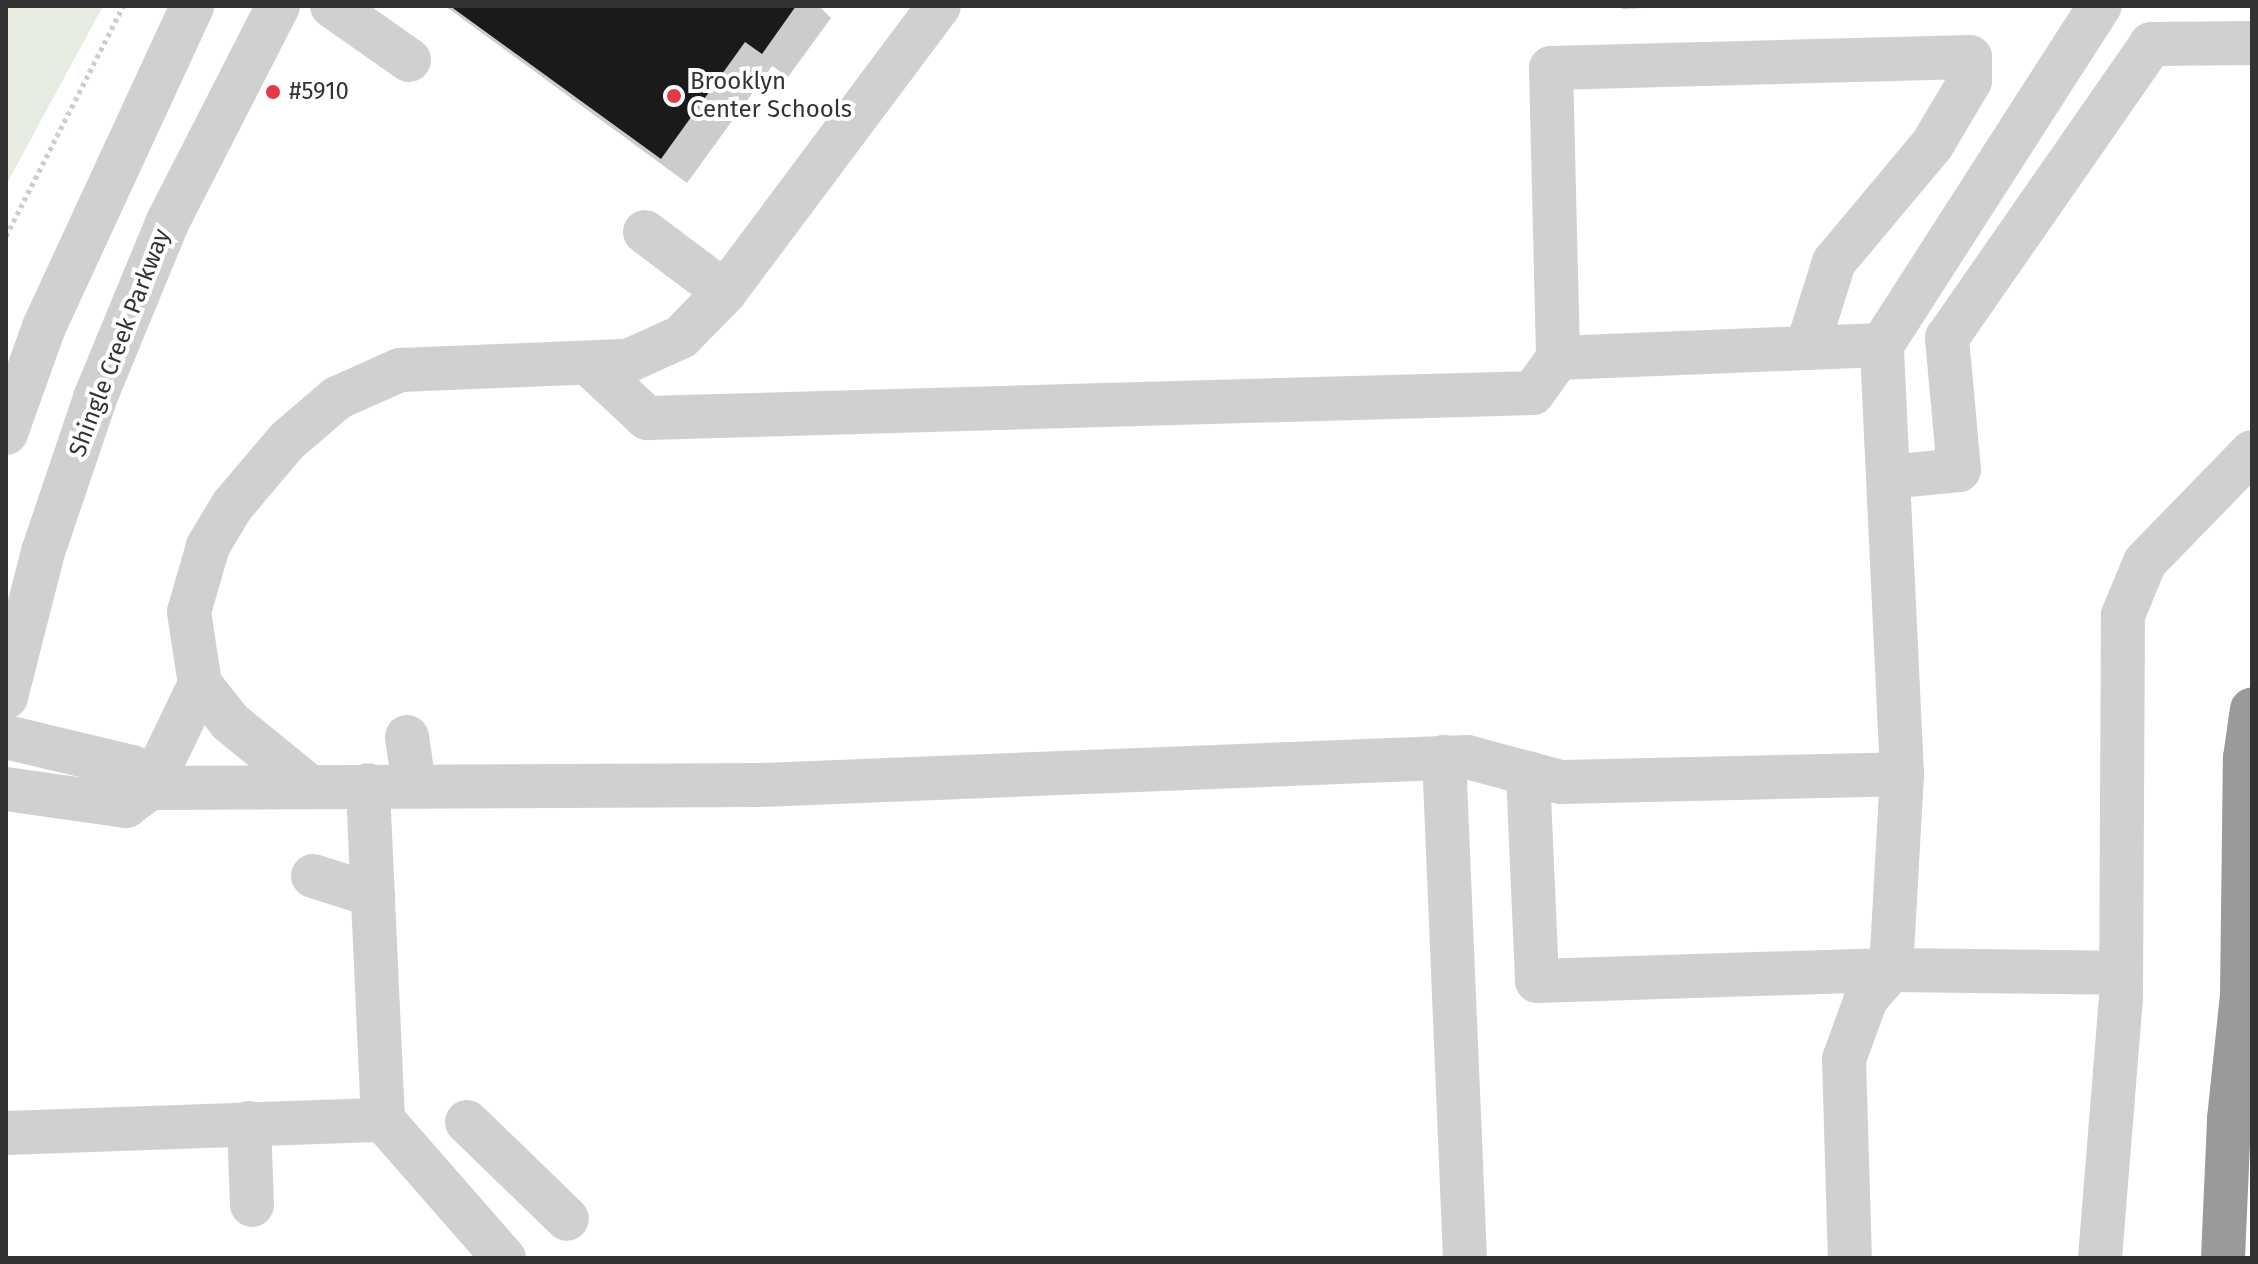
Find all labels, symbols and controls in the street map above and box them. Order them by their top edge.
place label: Brooklyn Center Schools [690,68,852,124]
place label: #5910 [289,78,349,106]
marker: #5910 [264,83,282,101]
marker: Brooklyn Center Schools [665,87,683,105]
street label: Shingle Creek Parkway [63,225,177,461]

